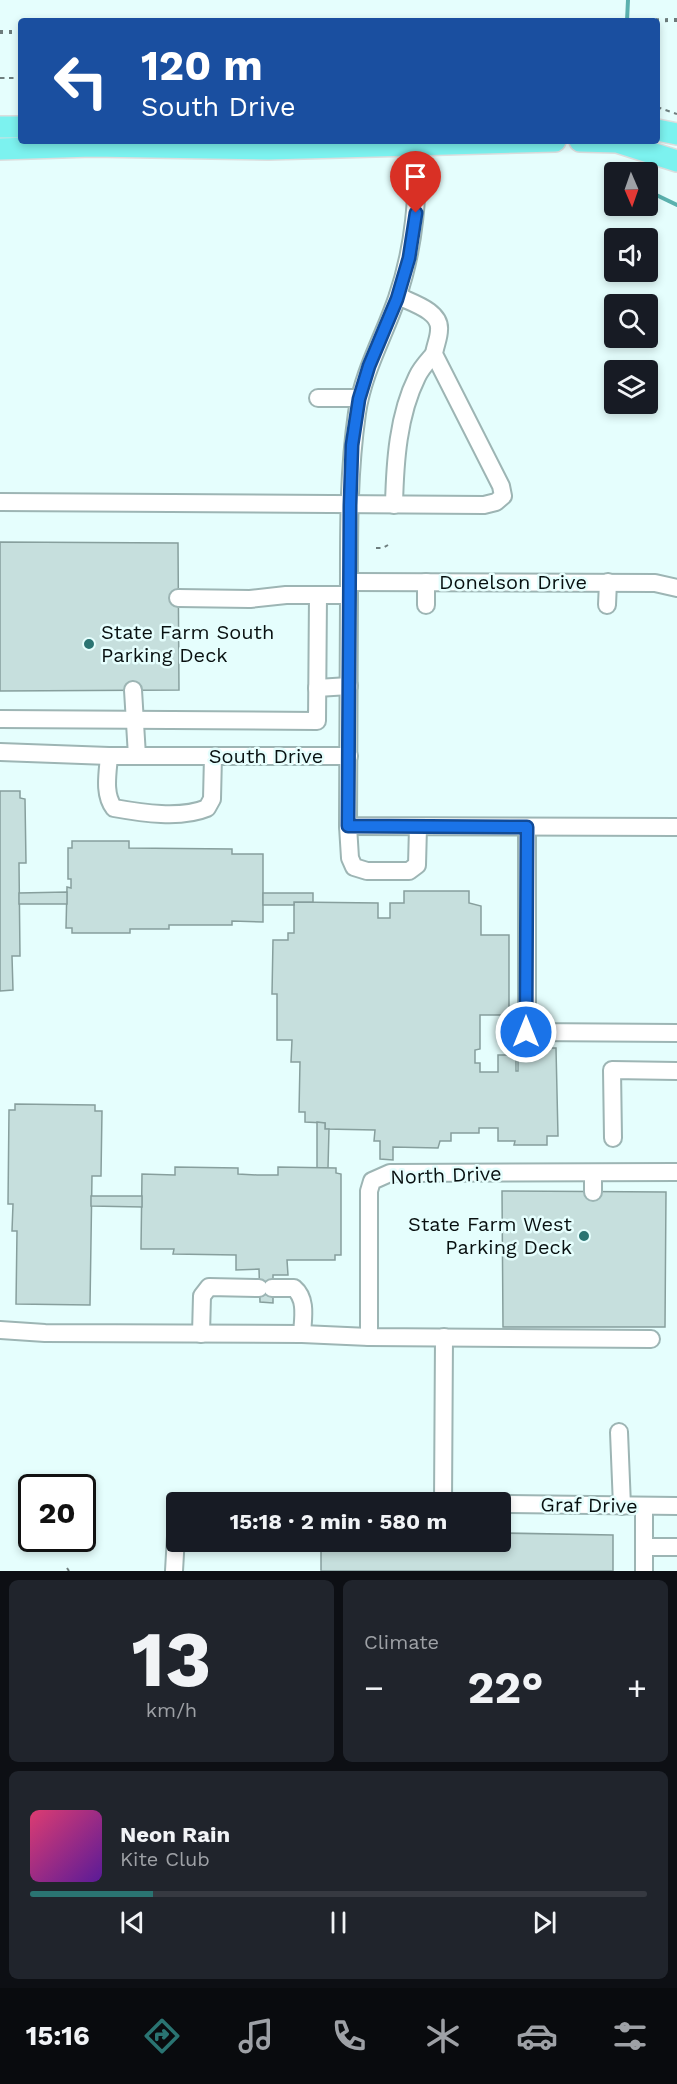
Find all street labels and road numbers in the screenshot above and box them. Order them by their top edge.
street label: Donelson Drive [439,570,587,594]
street label: South Drive [209,744,323,768]
street label: North Drive [390,1161,502,1189]
street label: Graf Drive [540,1492,638,1518]

